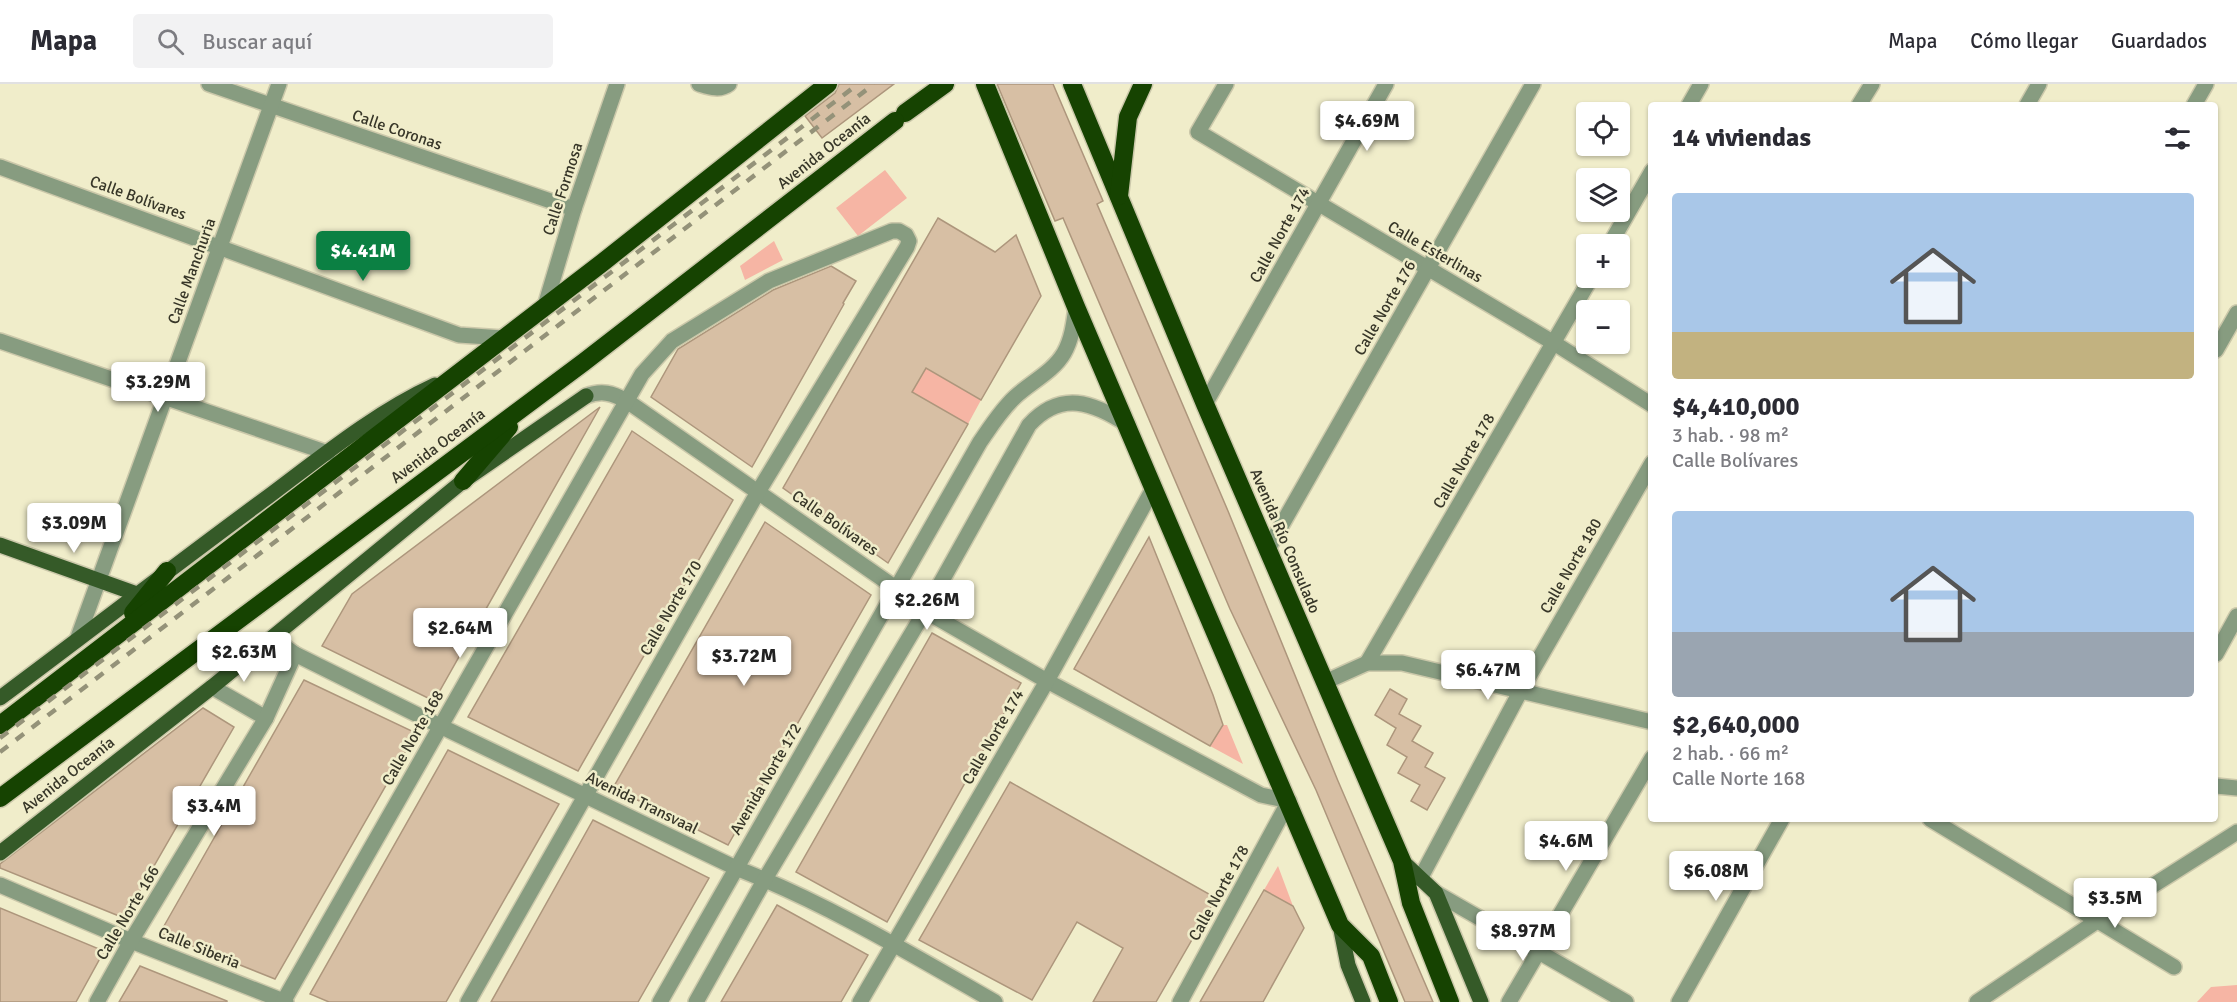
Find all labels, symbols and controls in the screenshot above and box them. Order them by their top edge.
search box [133,14,553,68]
text: Mapa [30,24,97,58]
icon: search [154,25,187,58]
text: Buscar aquí [202,28,312,55]
text: Mapa [1888,28,1937,54]
text: Cómo llegar [1970,28,2078,54]
text: Guardados [2111,28,2207,54]
pin: $4.69M [1318,101,1416,152]
map controls [1576,102,1630,354]
button: locate [1576,102,1630,156]
street label: Calle Coronas [349,105,445,155]
street label: Avenida Oceanía [773,108,875,194]
text: $4.69M [1334,108,1400,133]
text: 14 viviendas [1672,122,1811,154]
icon: filters [2161,122,2194,155]
street label: Calle Formosa [539,140,587,238]
button: layers [1576,168,1630,222]
street label: Calle Bolívares [87,171,189,225]
street label: Calle Norte 174 [1245,183,1315,286]
street label: Calle Manchuria [164,215,220,327]
street label: Calle Esterlinas [1384,217,1486,287]
pin: $4.41M [314,231,412,282]
icon: home [1879,232,1987,340]
button: + [1576,234,1630,288]
text: $4.41M [330,238,396,263]
street label: Calle Norte 176 [1350,257,1420,359]
button: − [1576,300,1630,354]
pin: $3.29M [109,362,207,413]
text: $3.29M [125,369,191,394]
text: $4,410,000 [1672,391,1800,423]
street label: Avenida Oceanía [387,404,489,488]
street label: Calle Norte 178 [1429,410,1499,512]
text: 3 hab. · 98 m² [1672,423,1789,448]
text: Calle Bolívares [1672,448,1798,473]
street label: Avenida Río Consulado [1245,466,1325,616]
street label: Calle Bolívares [788,486,882,560]
pin: $3.09M [25,503,123,554]
text: $3.09M [41,510,107,535]
street label: Calle Norte 180 [1536,515,1606,617]
icon: home [1879,550,1987,658]
street label: Calle Norte 170 [636,557,706,659]
pin: $2.26M [878,580,976,631]
text: $2.26M [894,587,960,612]
pin: $2.64M [411,608,509,659]
text: $2.64M [427,615,493,640]
pin: $2.63M [195,632,293,683]
pin: $3.72M [695,636,793,687]
text: $2.63M [211,639,277,664]
text: $3.72M [711,643,777,668]
pin: $6.47M [1439,650,1537,701]
text: $6.47M [1455,657,1521,682]
street label: Calle Norte 174 [958,686,1028,788]
street label: Calle Norte 168 [378,687,448,789]
text: $2,640,000 [1672,709,1800,741]
street label: Avenida Norte 172 [726,719,806,839]
street label: Avenida Oceanía [17,732,119,818]
text: 2 hab. · 66 m² [1672,741,1789,766]
text: Calle Norte 168 [1672,766,1805,791]
street label: Avenida Transvaal [582,767,702,839]
pin: $3.4M [172,786,256,837]
text: $3.4M [187,793,241,818]
pin: $4.6M [1524,821,1608,872]
text: $4.6M [1539,828,1593,853]
street label: Calle Norte 178 [1184,842,1254,944]
pin: $6.08M [1667,851,1765,902]
text: $6.08M [1683,858,1749,883]
street label: Calle Norte 166 [92,862,164,964]
pin: $3.5M [2073,878,2157,929]
text: $3.5M [2088,885,2142,910]
pin: $8.97M [1474,911,1572,962]
text: $8.97M [1490,918,1556,943]
street label: Calle Siberia [155,923,243,973]

